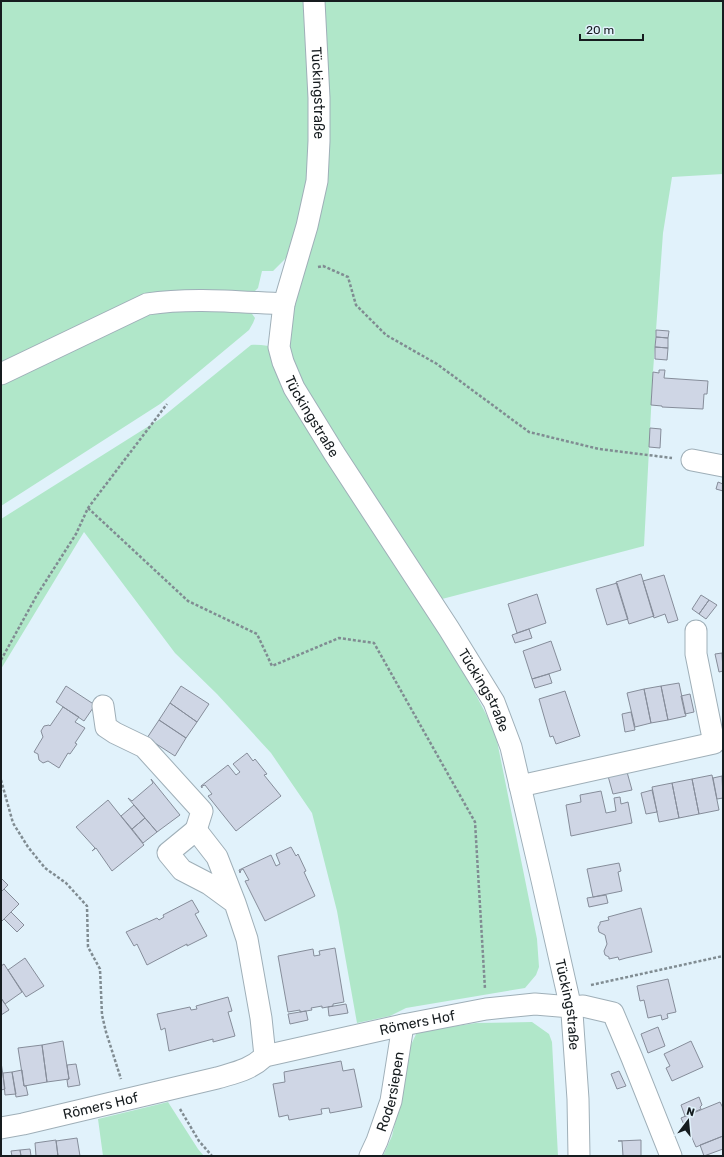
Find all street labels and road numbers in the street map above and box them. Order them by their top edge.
street label: Tückingstraße [307,46,327,139]
street label: Tückingstraße [281,373,343,461]
street label: Tückingstraße [454,646,513,735]
street label: Tückingstraße [551,957,583,1051]
street label: Römers Hof [378,1007,457,1039]
street label: Rodersiepen [373,1050,408,1134]
street label: Römers Hof [61,1089,140,1123]

